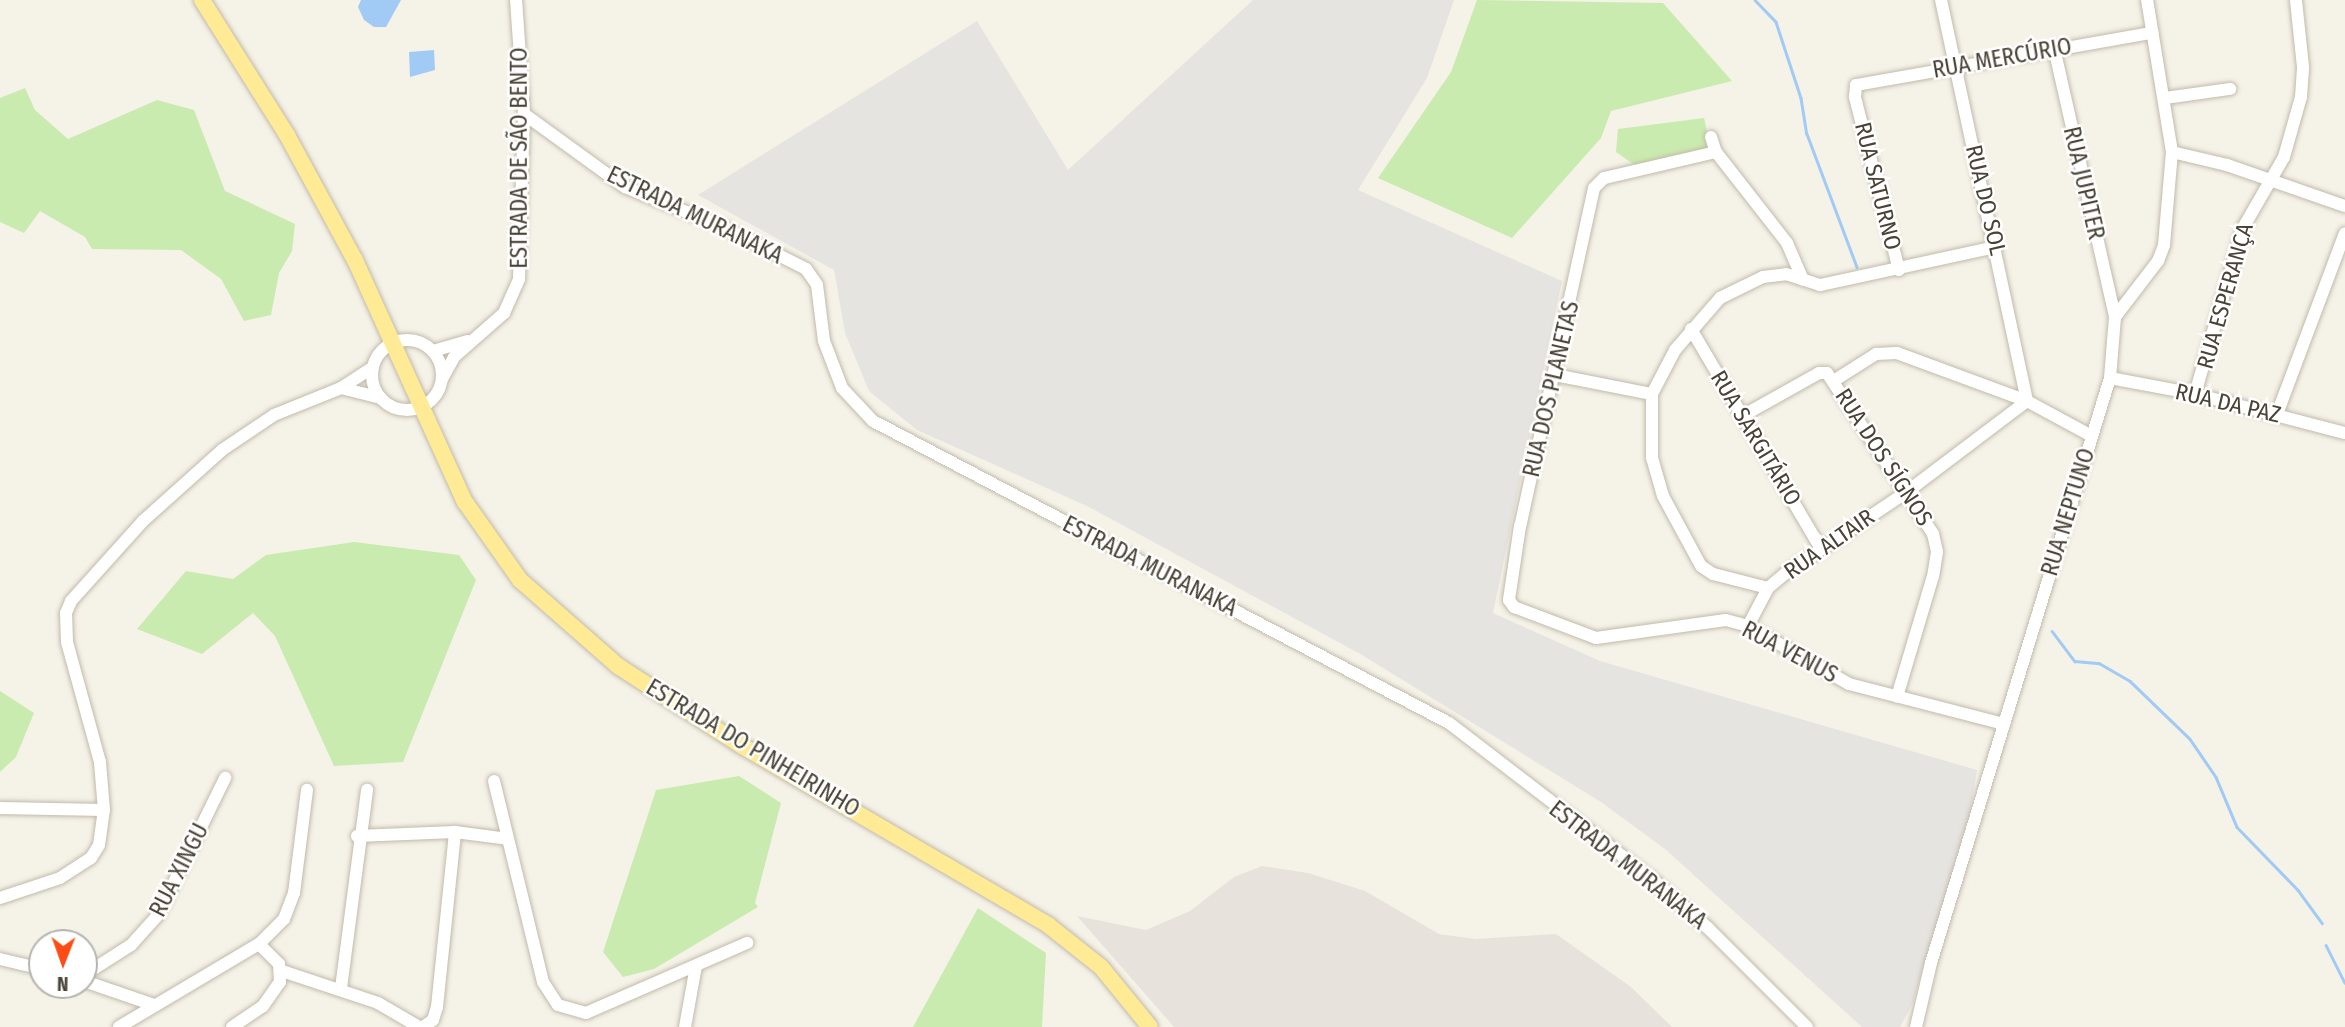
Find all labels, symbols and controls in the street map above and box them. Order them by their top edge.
street label: RUA MERCÚRIO [1930,32,2074,84]
street label: ESTRADA DE SÃO BENTO [505,47,533,269]
street label: RUA SATURNO [1849,119,1907,253]
street label: RUA JUPITER [2058,124,2110,242]
street label: RUA DO SOL [1960,142,2012,258]
street label: ESTRADA MURANAKA [603,160,787,270]
street label: RUA ESPERANÇA [2191,220,2259,372]
street label: RUA DOS PLANETAS [1517,298,1585,480]
street label: RUA SARGITÁRIO [1705,365,1807,511]
street label: RUA DA PAZ [2173,377,2283,429]
street label: RUA DOS SÍGNOS [1829,383,1939,531]
street label: RUA NEPTUNO [2036,445,2100,579]
street label: RUA ALTAIR [1779,503,1879,585]
street label: ESTRADA MURANAKA [1058,510,1242,622]
street label: RUA VENUS [1737,615,1843,689]
street label: ESTRADA DO PINHEIRINHO [641,673,865,823]
street label: ESTRADA MURANAKA [1544,795,1712,935]
street label: RUA XINGU [144,819,214,921]
north arrow [28,929,98,999]
text: N [57,972,69,995]

